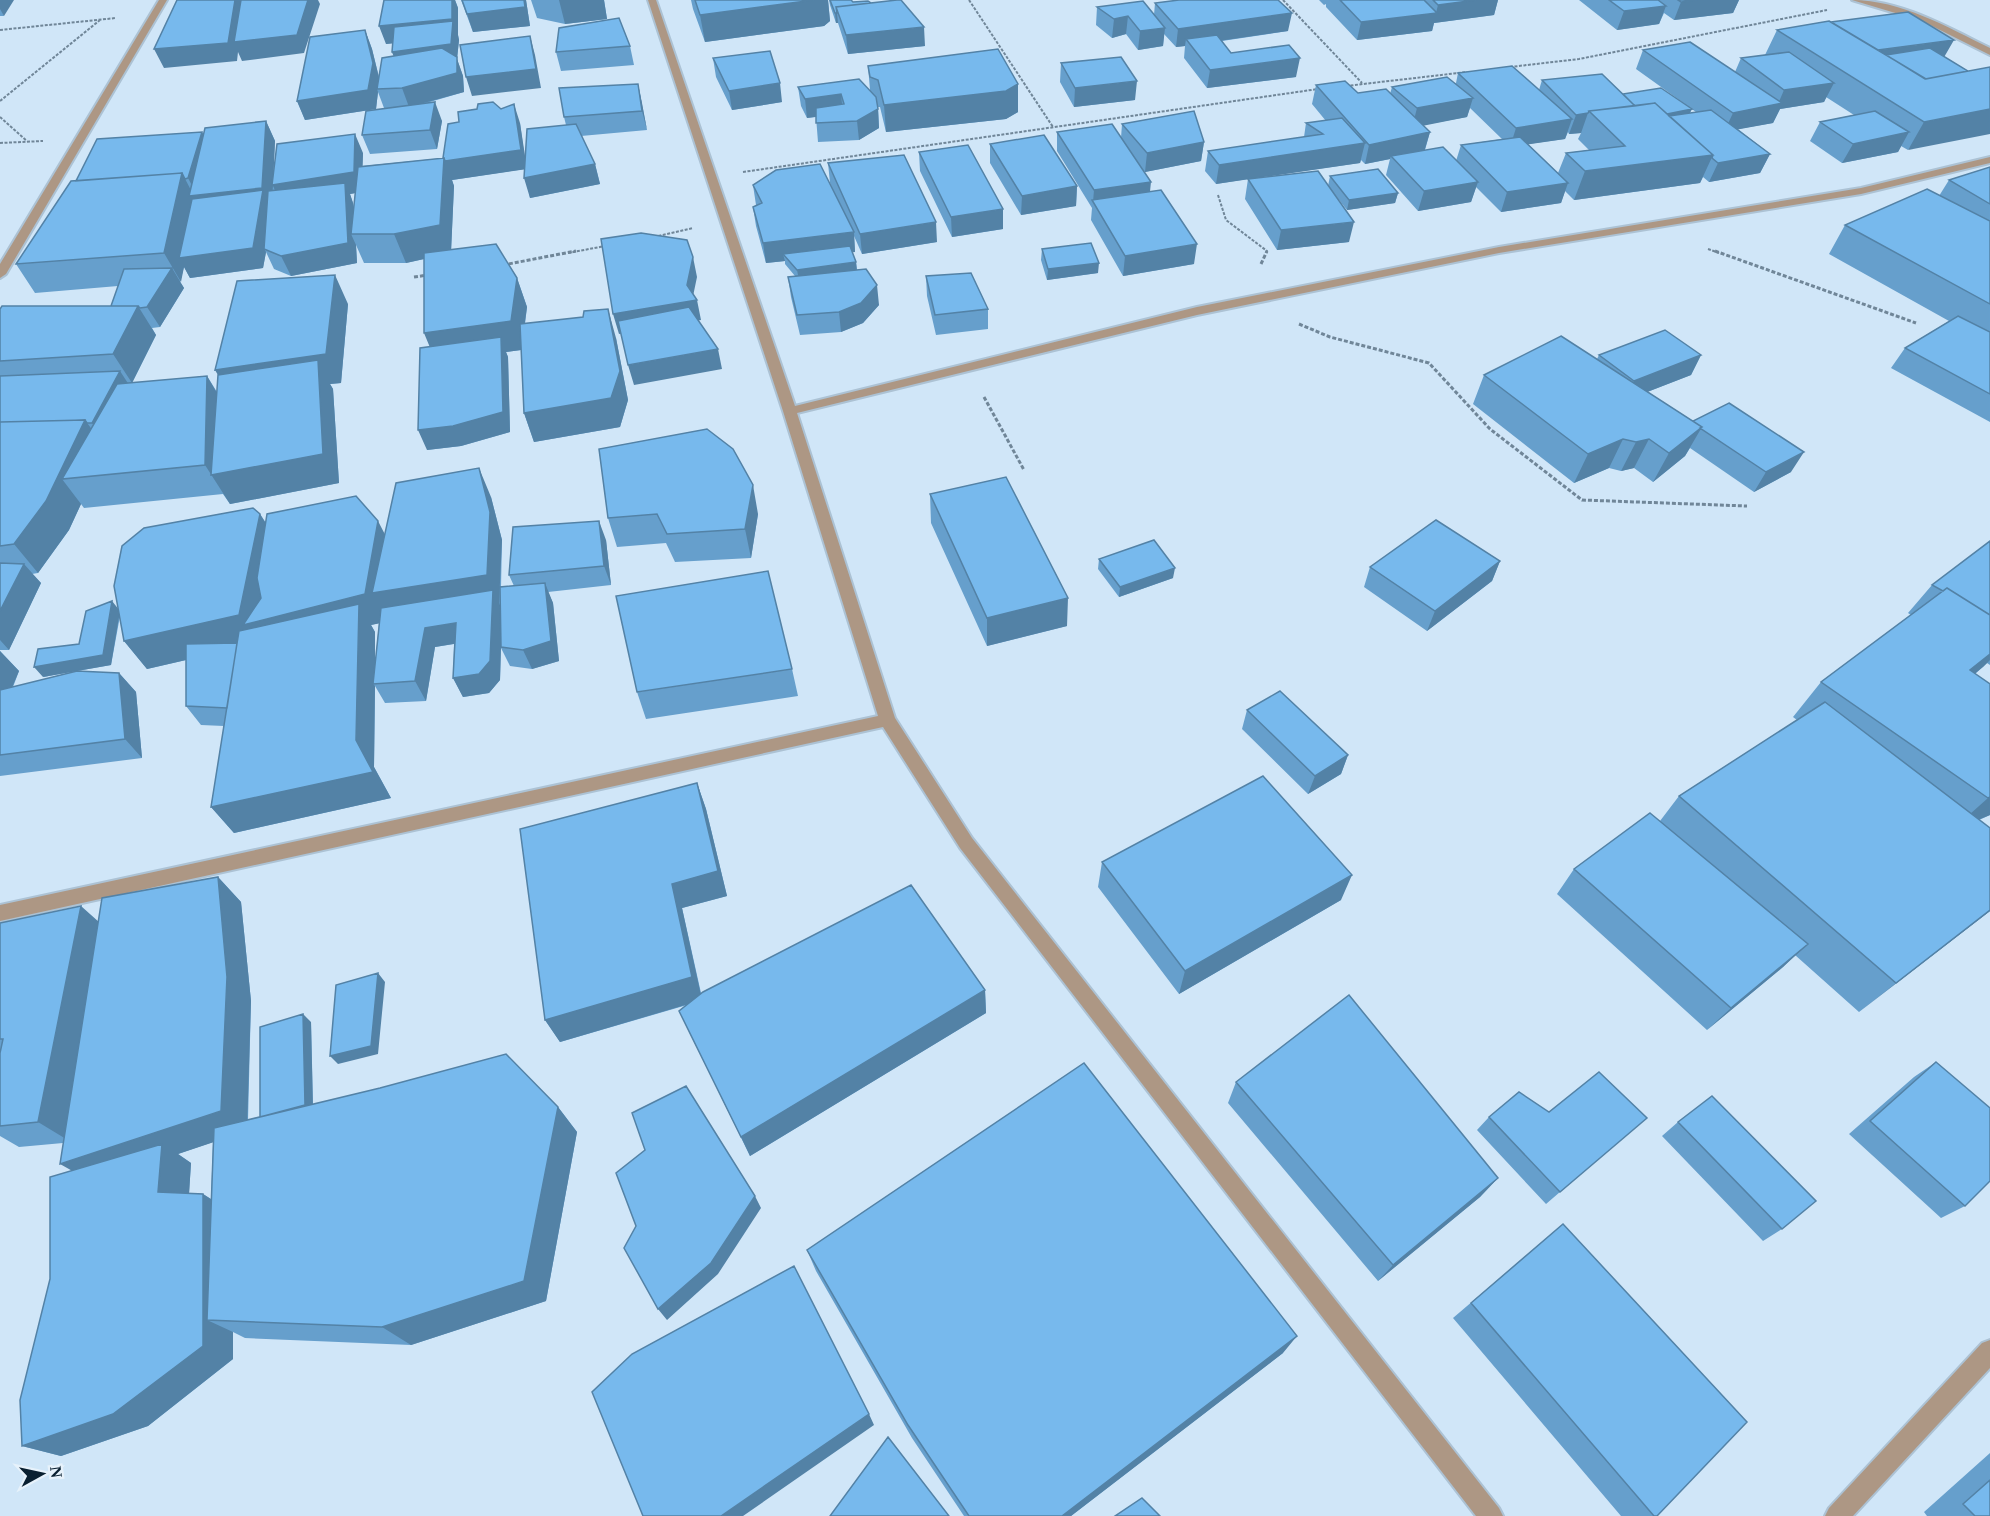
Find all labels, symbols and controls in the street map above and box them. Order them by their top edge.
north arrow [12,1444,72,1504]
text: N [47,1465,66,1479]

